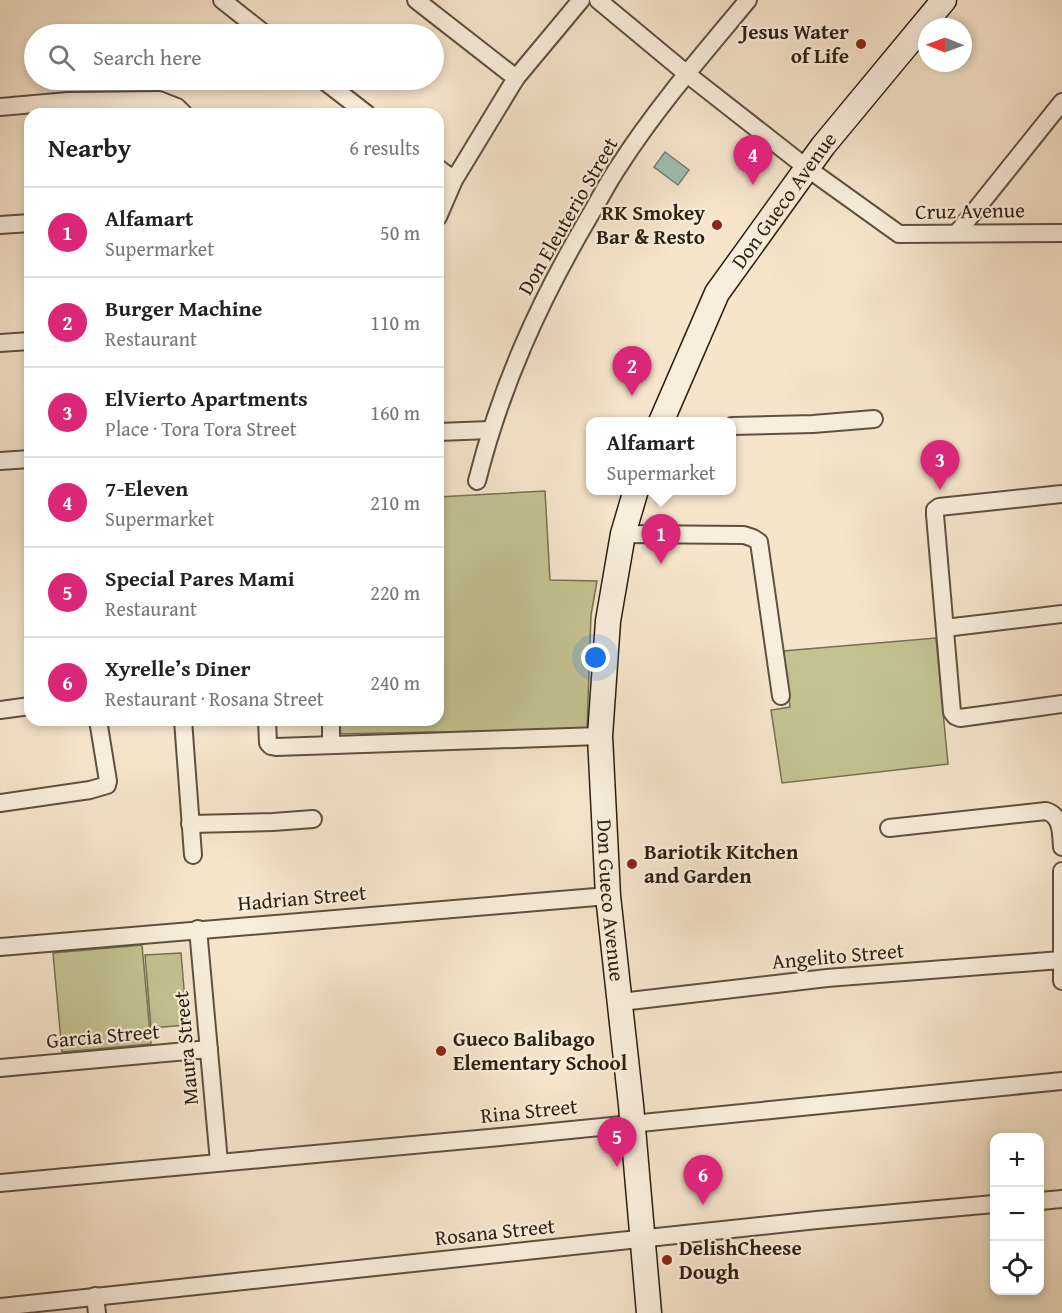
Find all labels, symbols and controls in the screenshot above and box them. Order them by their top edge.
place label: Jesus Water of Life [738,16,849,71]
north arrow [918,18,972,72]
search box [24,24,444,90]
marker: Jesus Water of Life [854,37,868,51]
icon: search [45,41,78,74]
text: Search here [93,41,202,73]
street label: Don Gueco Avenue [723,125,844,275]
text: Nearby [48,128,131,167]
street label: Don Eleuterio Street [510,130,626,301]
text: 6 results [349,133,420,162]
pin: 4 [734,136,772,185]
street label: Cruz Avenue [915,194,1025,227]
place label: RK Smokey Bar & Resto [596,197,705,252]
text: Alfamart [105,202,193,234]
text: 1 [62,218,73,247]
text: 50 m [380,218,420,247]
marker: RK Smokey Bar & Resto [710,218,724,232]
text: Supermarket [105,234,214,263]
text: Burger Machine [105,292,262,324]
text: 2 [62,308,73,337]
text: 110 m [370,308,420,337]
text: Restaurant [105,324,197,353]
pin: 2 [612,346,652,396]
text: ElVierto Apartments [105,382,308,414]
text: 3 [62,398,73,427]
text: 160 m [370,398,420,427]
text: Place · Tora Tora Street [105,414,297,443]
popup [586,417,736,495]
text: Alfamart [606,426,695,458]
pin: 3 [920,440,960,490]
text: Supermarket [606,458,716,487]
text: 7-Eleven [105,472,188,504]
text: 4 [62,488,73,517]
text: 210 m [370,488,420,517]
text: Supermarket [105,504,214,533]
pin: 1 [642,514,680,564]
text: Special Pares Mami [105,562,295,594]
text: 5 [62,578,73,607]
text: 220 m [370,578,420,607]
text: Restaurant [105,594,197,623]
your location [581,643,610,672]
text: Xyrelle’s Diner [105,652,251,684]
text: 6 [62,668,73,697]
text: 240 m [370,668,420,697]
text: Restaurant · Rosana Street [105,684,324,713]
street label: Don Gueco Avenue [589,818,633,983]
place label: Bariotik Kitchen and Garden [644,836,799,891]
marker: Bariotik Kitchen and Garden [625,857,639,871]
street label: Hadrian Street [236,876,368,919]
street label: Angelito Street [771,934,906,977]
street label: Maura Street [165,989,206,1106]
street label: Garcia Street [45,1015,161,1056]
place label: Gueco Balibago Elementary School [453,1023,628,1078]
marker: Gueco Balibago Elementary School [434,1044,448,1058]
street label: Rina Street [479,1090,580,1131]
pin: 5 [598,1118,636,1167]
map controls [990,1133,1044,1295]
button: + [990,1133,1044,1187]
pin: 6 [684,1156,722,1205]
button: − [990,1187,1044,1241]
street label: Rosana Street [433,1210,557,1253]
place label: DelishCheese Dough [679,1232,802,1287]
button: locate [990,1241,1044,1295]
marker: DelishCheese Dough [660,1253,674,1267]

